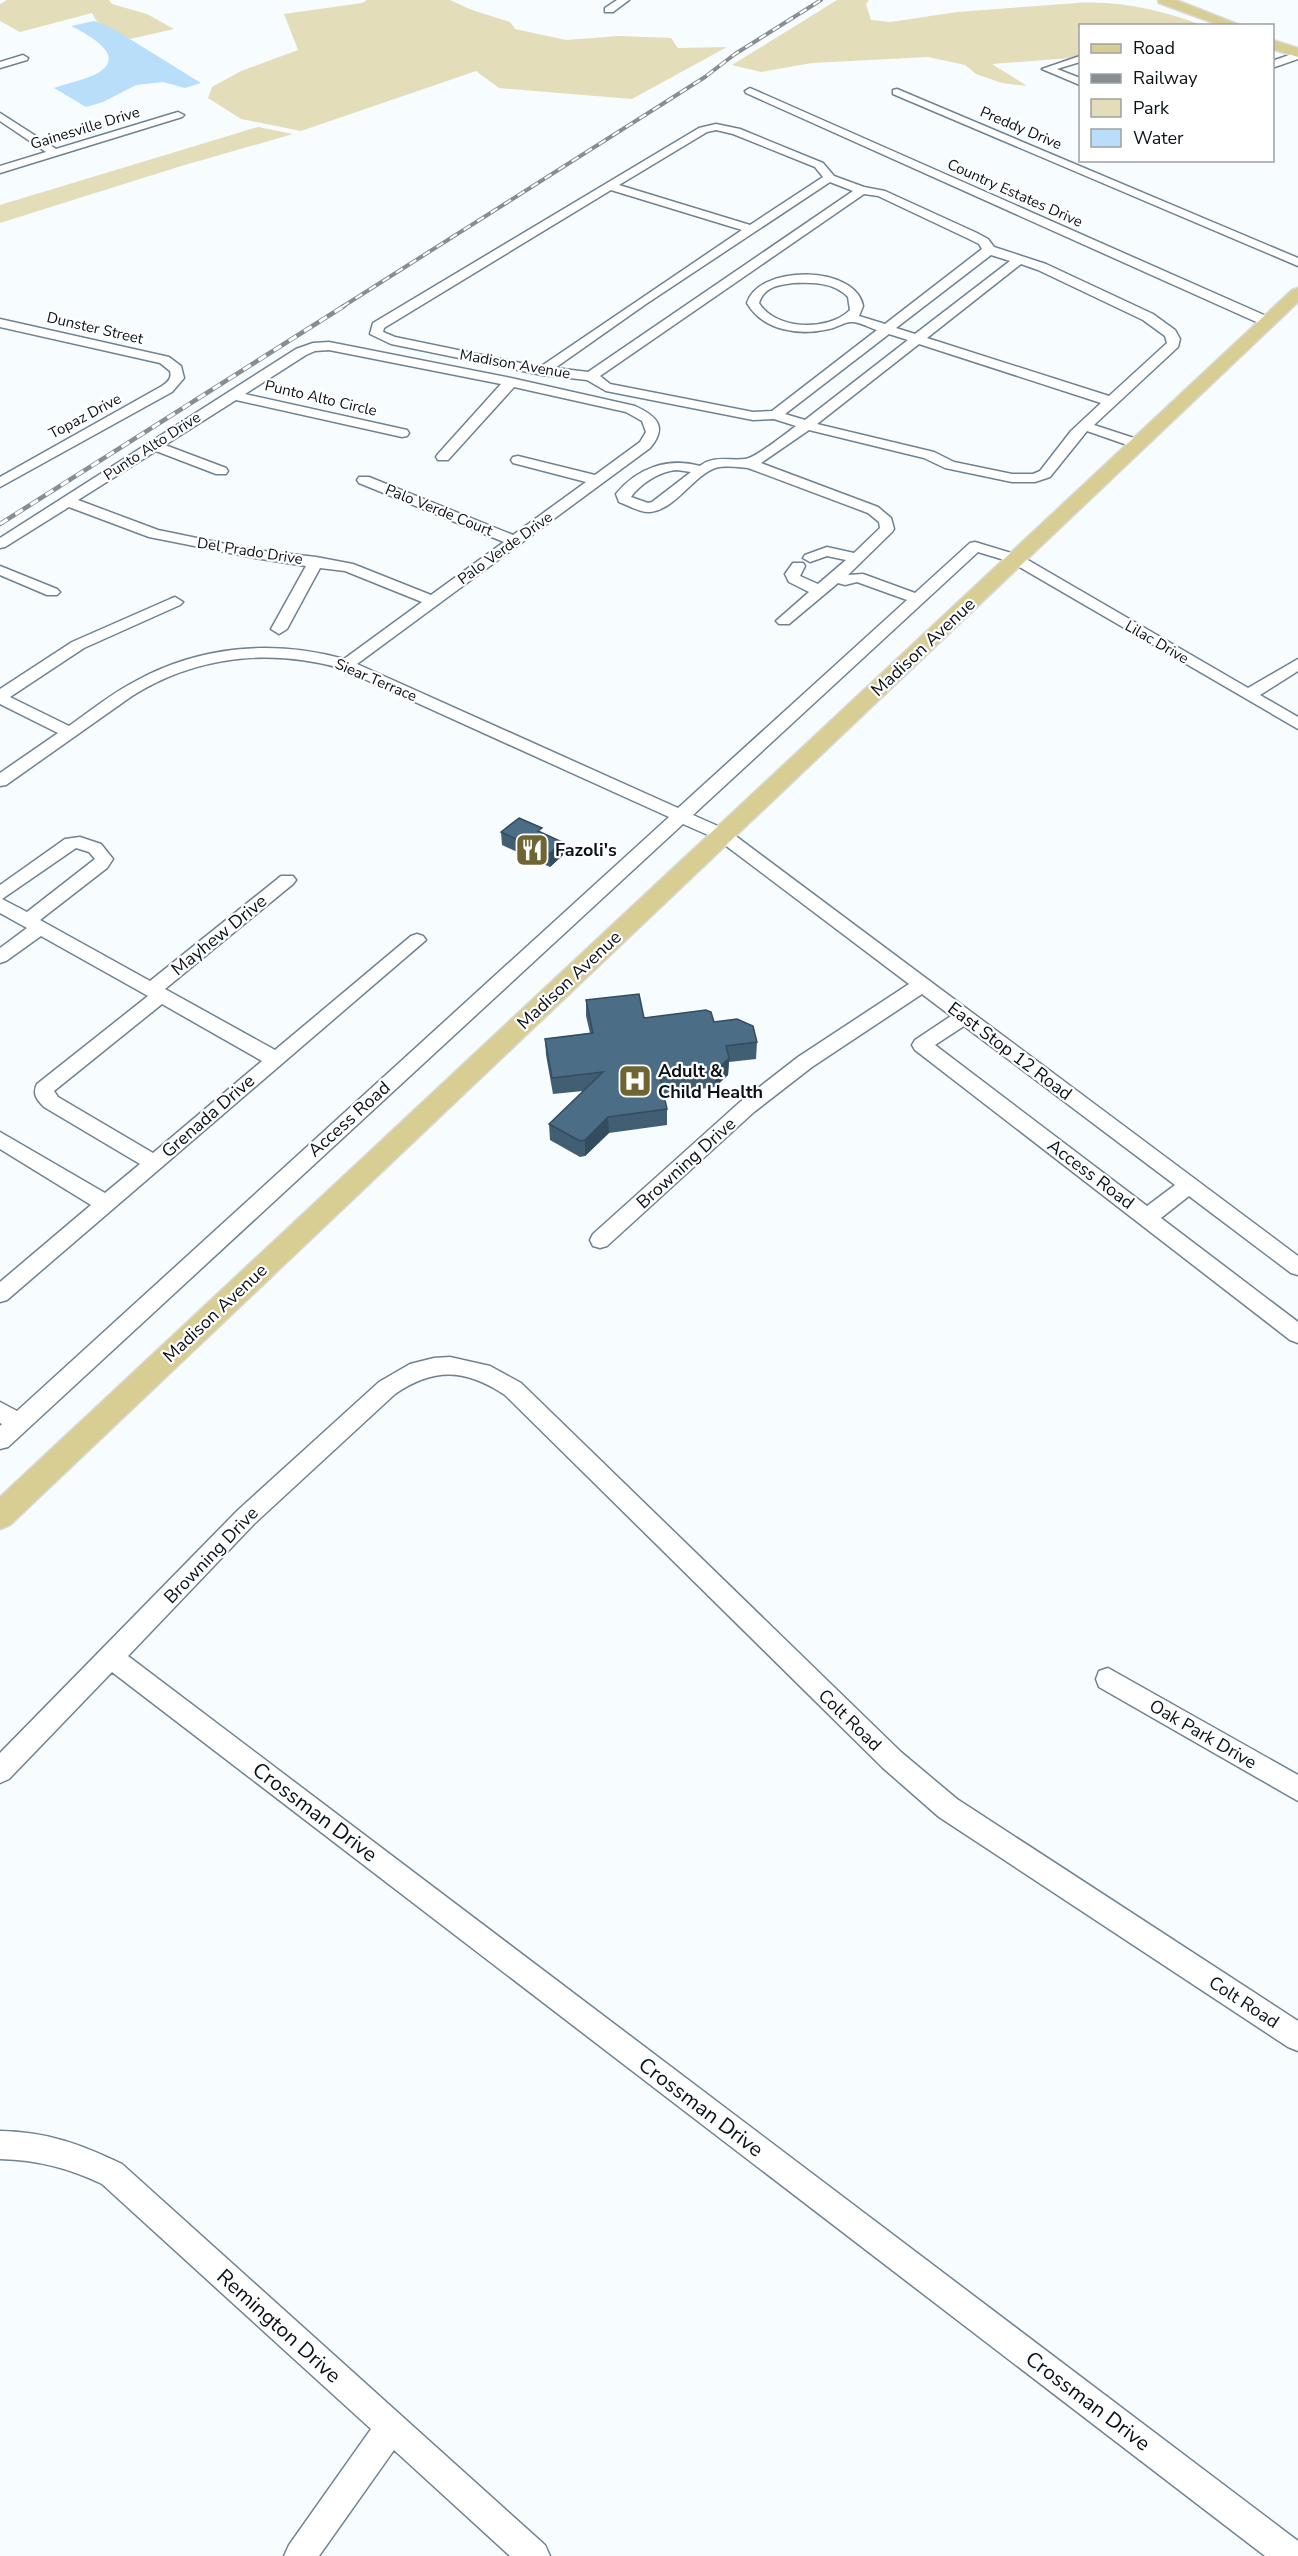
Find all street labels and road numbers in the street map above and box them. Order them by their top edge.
street label: Gainesville Drive [28,102,142,154]
street label: Preddy Drive [977,102,1065,154]
street label: Country Estates Drive [944,154,1086,232]
street label: Dunster Street [45,307,146,349]
street label: Madison Avenue [458,344,572,384]
street label: Punto Alto Circle [263,375,379,421]
street label: Topaz Drive [45,389,125,443]
street label: Punto Alto Drive [100,407,204,485]
street label: Palo Verde Court [382,479,496,541]
street label: Palo Verde Drive [454,507,556,589]
street label: Del Prado Drive [196,533,304,569]
street label: Madison Avenue [866,592,980,702]
street label: Lilac Drive [1122,616,1192,668]
street label: Siear Terrace [332,654,420,706]
street label: Mayhew Drive [166,889,272,981]
street label: Madison Avenue [512,925,626,1035]
street label: East Stop 12 Road [943,996,1077,1106]
street label: Grenada Drive [156,1069,260,1163]
street label: Access Road [303,1076,395,1162]
street label: Browning Drive [631,1112,741,1214]
street label: Access Road [1043,1133,1139,1215]
street label: Madison Avenue [158,1258,272,1368]
street label: Browning Drive [159,1501,263,1609]
street label: Colt Road [813,1684,887,1756]
street label: Oak Park Drive [1145,1694,1261,1774]
street label: Crossman Drive [247,1756,383,1868]
street label: Colt Road [1204,1970,1284,2034]
street label: Crossman Drive [633,2051,769,2163]
street label: Remington Drive [211,2263,347,2389]
street label: Crossman Drive [1020,2345,1156,2457]

